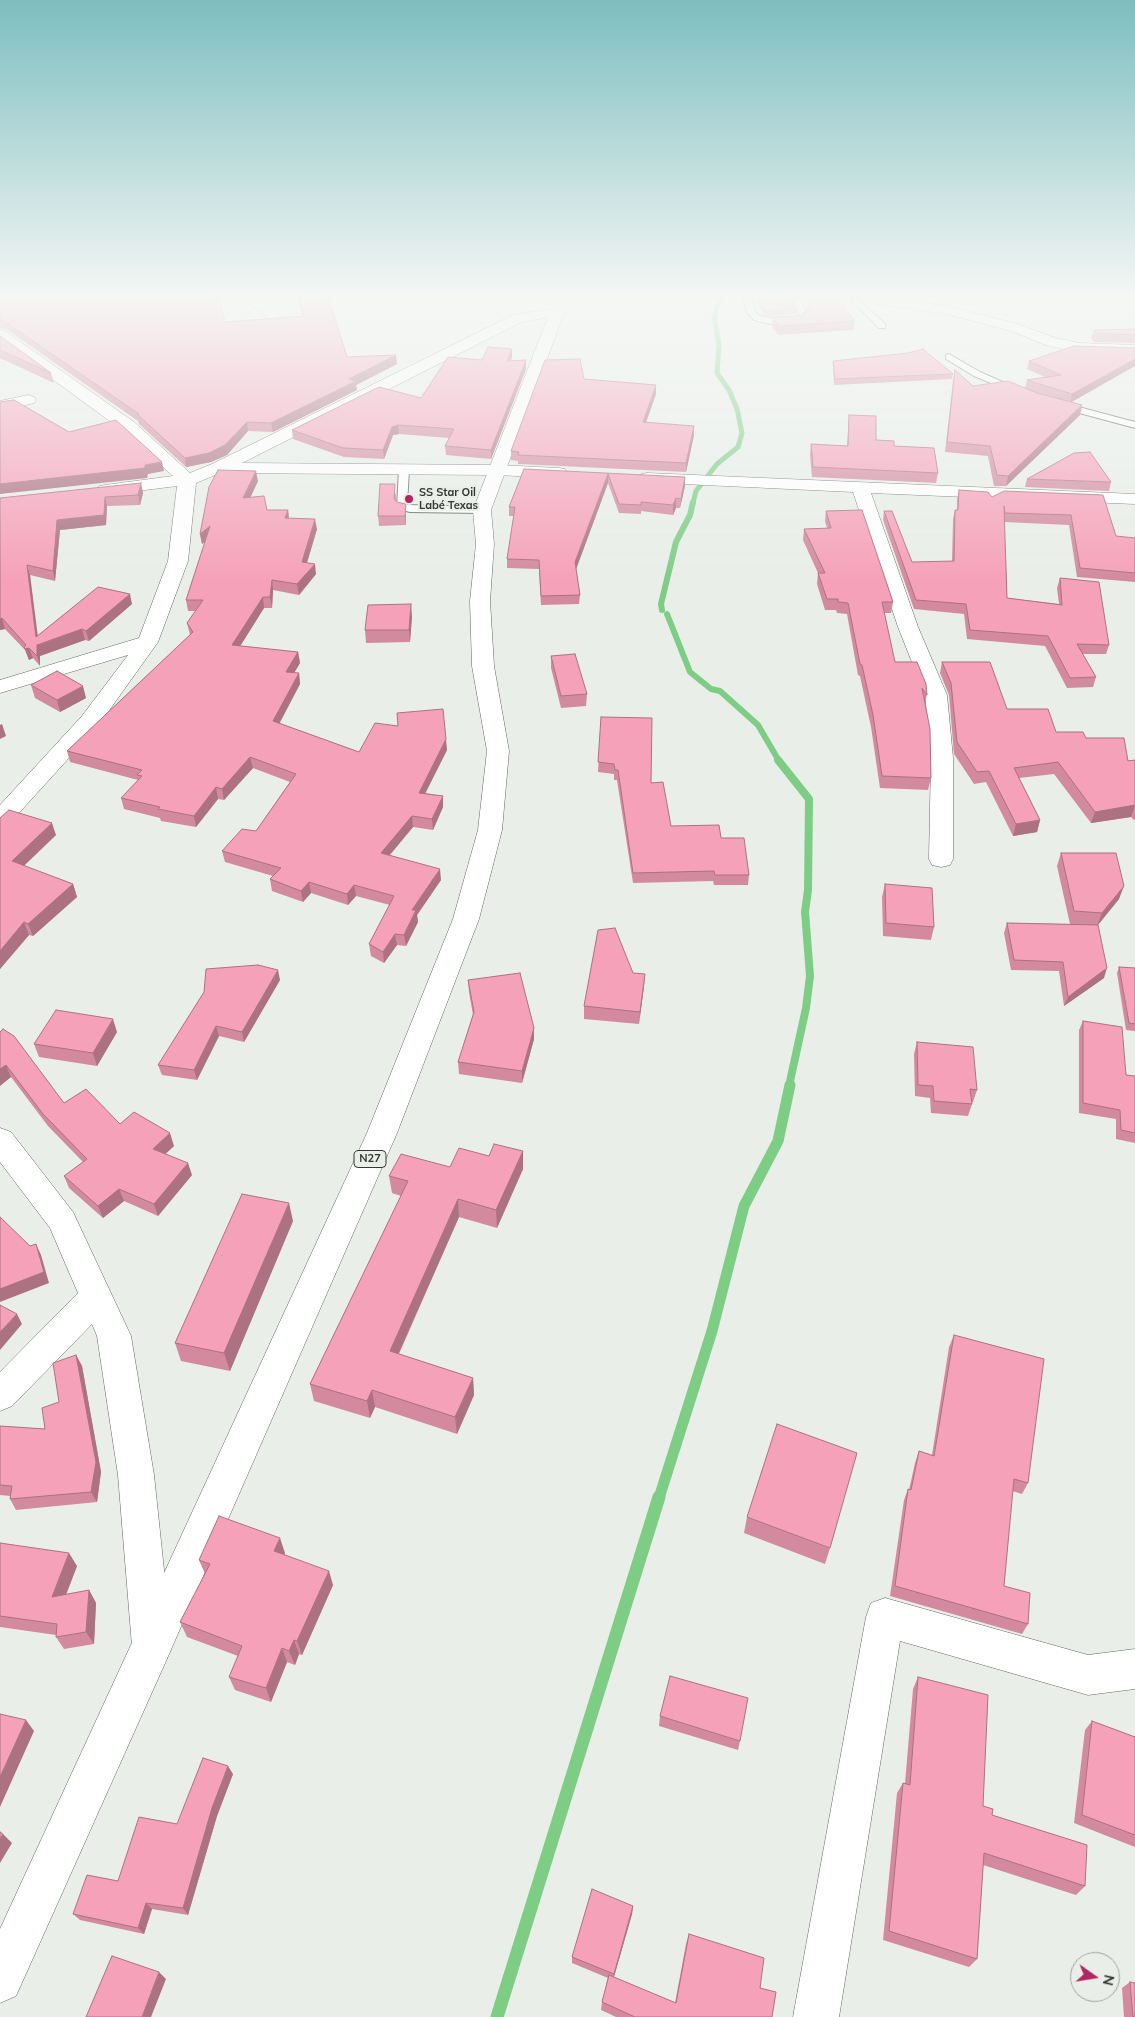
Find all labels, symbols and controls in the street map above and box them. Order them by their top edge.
place label: SS Star Oil Labé Texas [419,486,478,512]
marker: SS Star Oil Labé Texas [403,493,415,505]
road number: N27 [354,1150,386,1168]
north arrow [1070,1952,1120,2002]
text: N [1099,1973,1119,1987]

